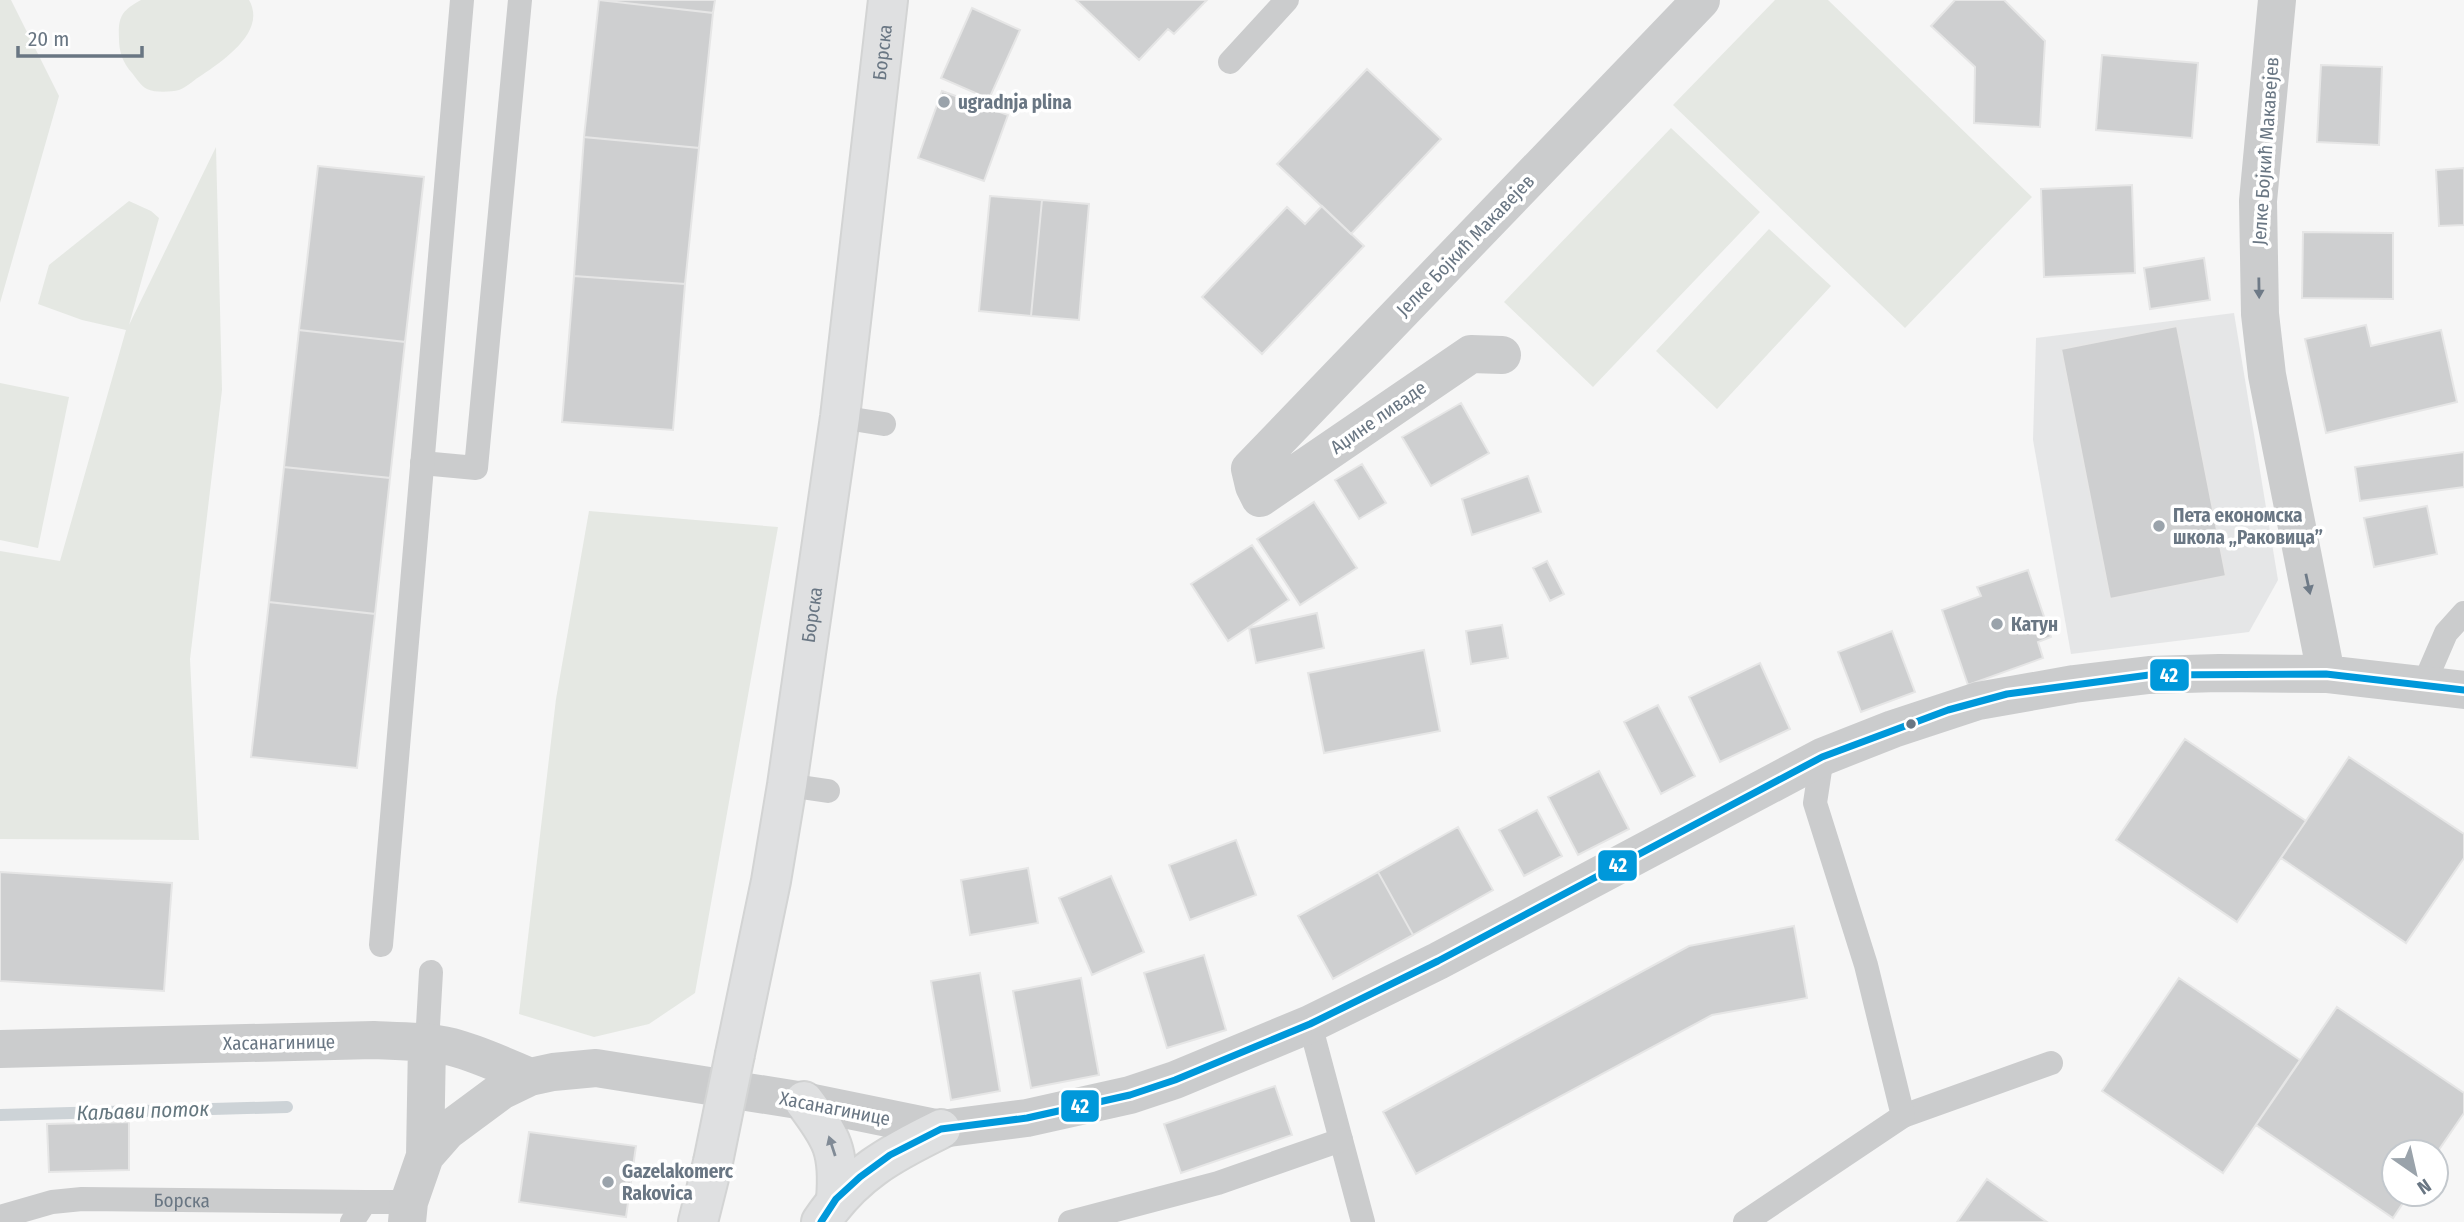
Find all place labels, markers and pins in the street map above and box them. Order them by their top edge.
place label: ugradnja plina [958,91,1072,114]
marker: ugradnja plina [936,94,952,110]
place label: Пета економска школа „Раковица” [2173,504,2323,549]
marker: Пета економска школа „Раковица” [2151,518,2167,534]
place label: Катун [2011,613,2058,636]
marker: Катун [1989,616,2005,632]
unlabelled marker [1904,717,1918,731]
place label: Gazelakomerc Rakovica [622,1160,734,1205]
marker: Gazelakomerc Rakovica [600,1174,616,1190]

